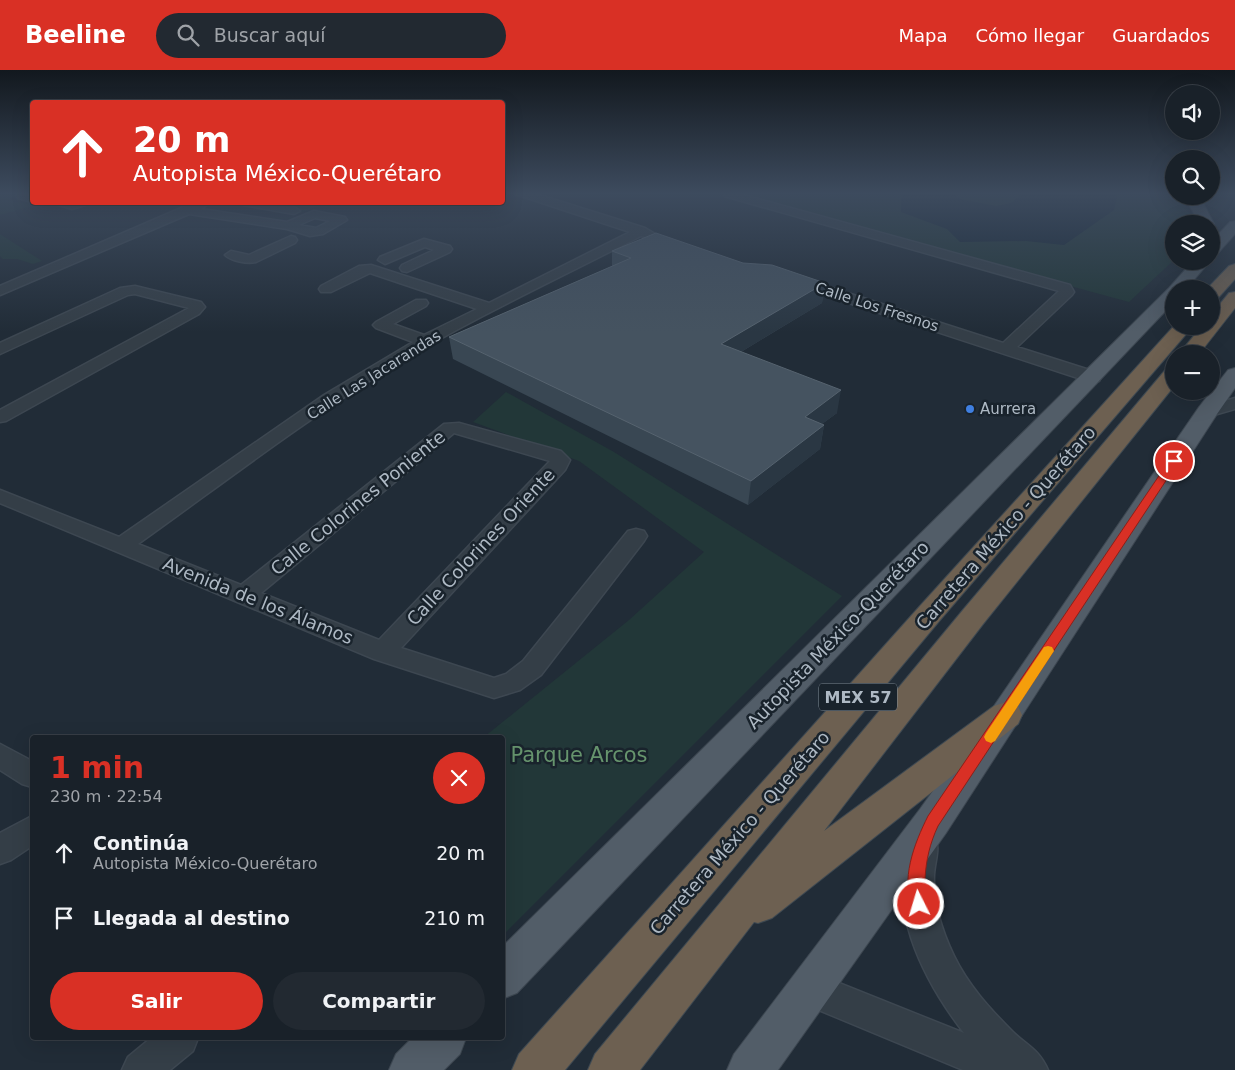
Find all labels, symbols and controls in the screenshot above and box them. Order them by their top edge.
search box [156,13,506,58]
text: Beeline [25,21,126,49]
icon: search [174,21,202,49]
text: Buscar aquí [214,24,326,46]
text: Mapa [898,25,947,46]
text: Cómo llegar [975,25,1084,46]
text: Guardados [1112,25,1210,46]
map controls [1165,85,1220,400]
button: sound [1165,85,1220,140]
icon: ahead [50,120,115,185]
text: 20 m [133,120,230,160]
button: search [1165,150,1220,205]
text: Autopista México-Querétaro [133,161,442,186]
button: layers [1165,215,1220,270]
street label: Calle Los Fresnos [813,279,941,336]
button: + [1165,280,1220,335]
street label: Calle Las Jacarandas [304,326,444,424]
button: − [1165,345,1220,400]
place label: Aurrera [980,400,1036,418]
marker: Aurrera [964,403,976,415]
street label: Carretera México - Querétaro [912,422,1100,634]
street label: Calle Colorines Poniente [266,426,449,579]
pin [1153,440,1195,482]
icon: arrive [1160,447,1188,475]
street label: Calle Colorines Oriente [402,464,559,630]
street label: Autopista México-Querétaro [742,537,933,733]
street label: Avenida de los Álamos [160,553,356,648]
road number: MEX 57 [819,684,897,710]
street label: Carretera México - Querétaro [646,727,834,939]
park label: Parque Arcos [511,743,647,767]
text: 1 min [50,750,144,785]
button: close [433,752,485,804]
text: 230 m · 22:54 [50,787,163,806]
text: Continúa [93,832,189,854]
icon: ahead [50,839,78,867]
text: 20 m [436,842,485,864]
text: Autopista México-Querétaro [93,854,318,873]
position arrow [892,877,944,929]
icon: arrive [50,904,78,932]
text: Llegada al destino [93,907,290,929]
text: 210 m [424,907,485,929]
button: Salir [50,972,263,1030]
button: Compartir [273,972,485,1030]

